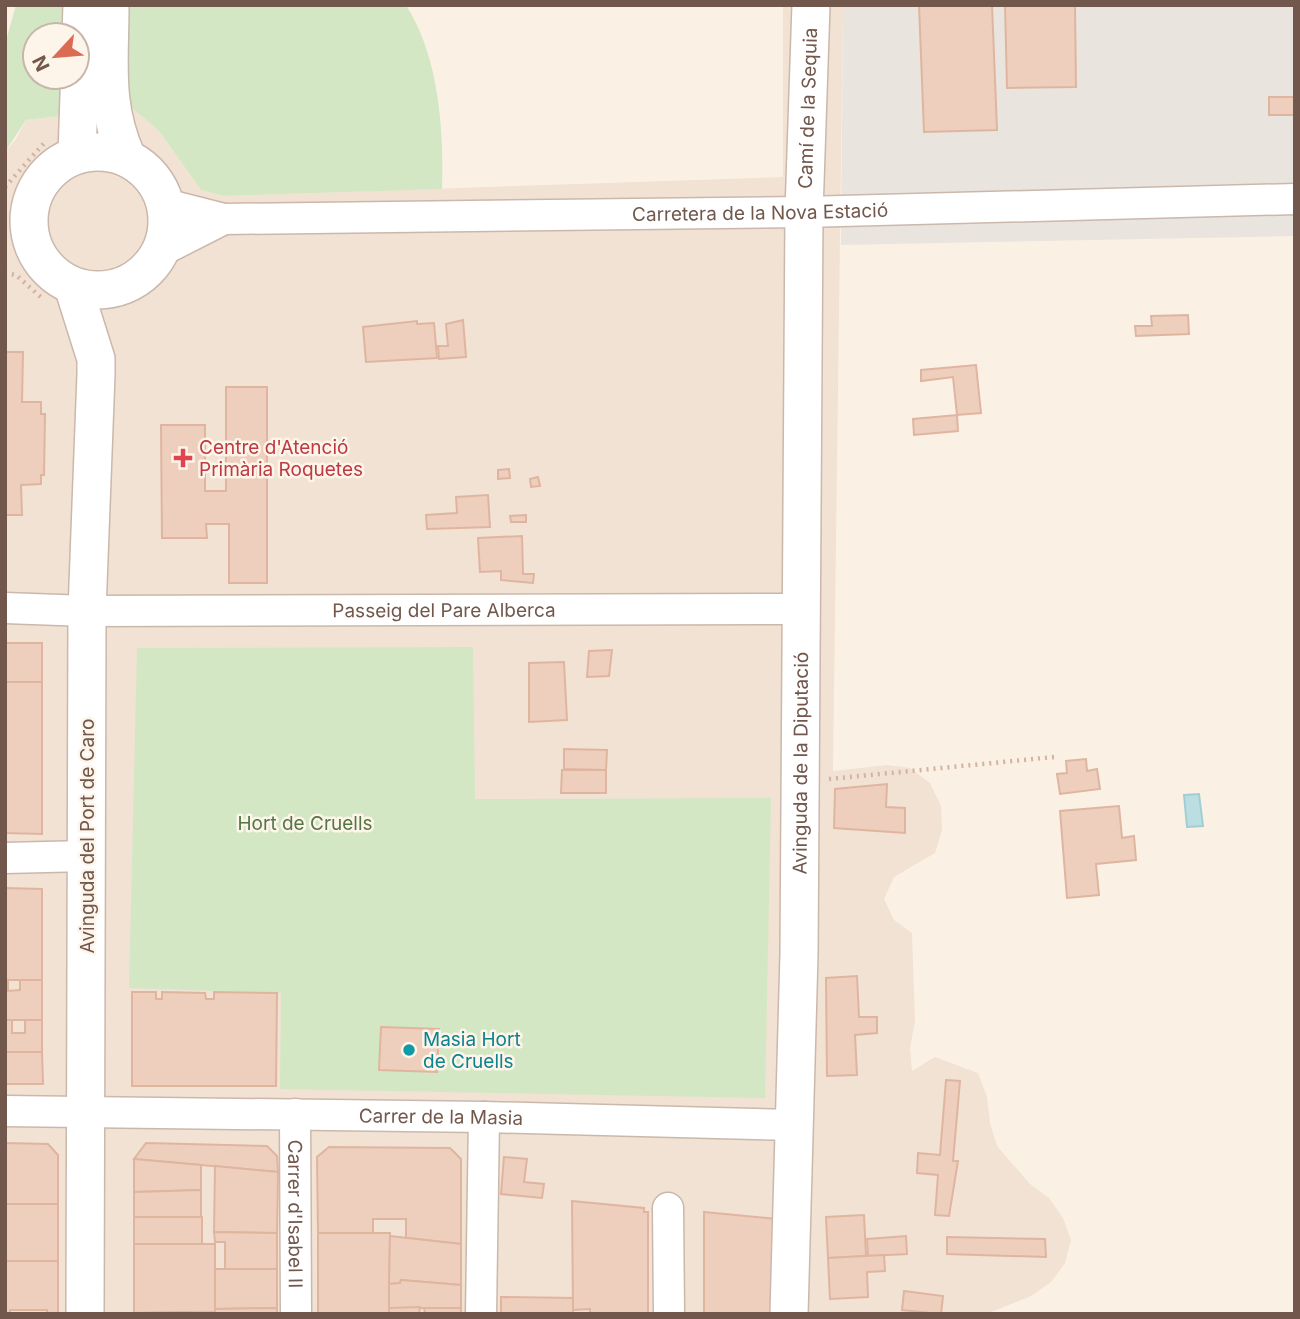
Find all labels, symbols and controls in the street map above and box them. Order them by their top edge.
north arrow [21,21,91,91]
street label: Camí de la Sequia [793,27,822,189]
text: N [28,52,55,75]
street label: Carretera de la Nova Estació [632,198,888,226]
place label: Centre d'Atenció Primària Roquetes [199,436,363,481]
marker: Centre d'Atenció Primària Roquetes [173,448,193,468]
street label: Passeig del Pare Alberca [332,598,556,622]
street label: Avinguda de la Diputació [788,652,813,875]
street label: Avinguda del Port de Caro [76,719,99,953]
park label: Hort de Cruells [237,812,373,835]
place label: Masia Hort de Cruells [423,1028,521,1073]
marker: Masia Hort de Cruells [401,1042,417,1058]
street label: Carrer de la Masia [359,1104,523,1130]
street label: Carrer d'Isabel II [284,1140,307,1288]

